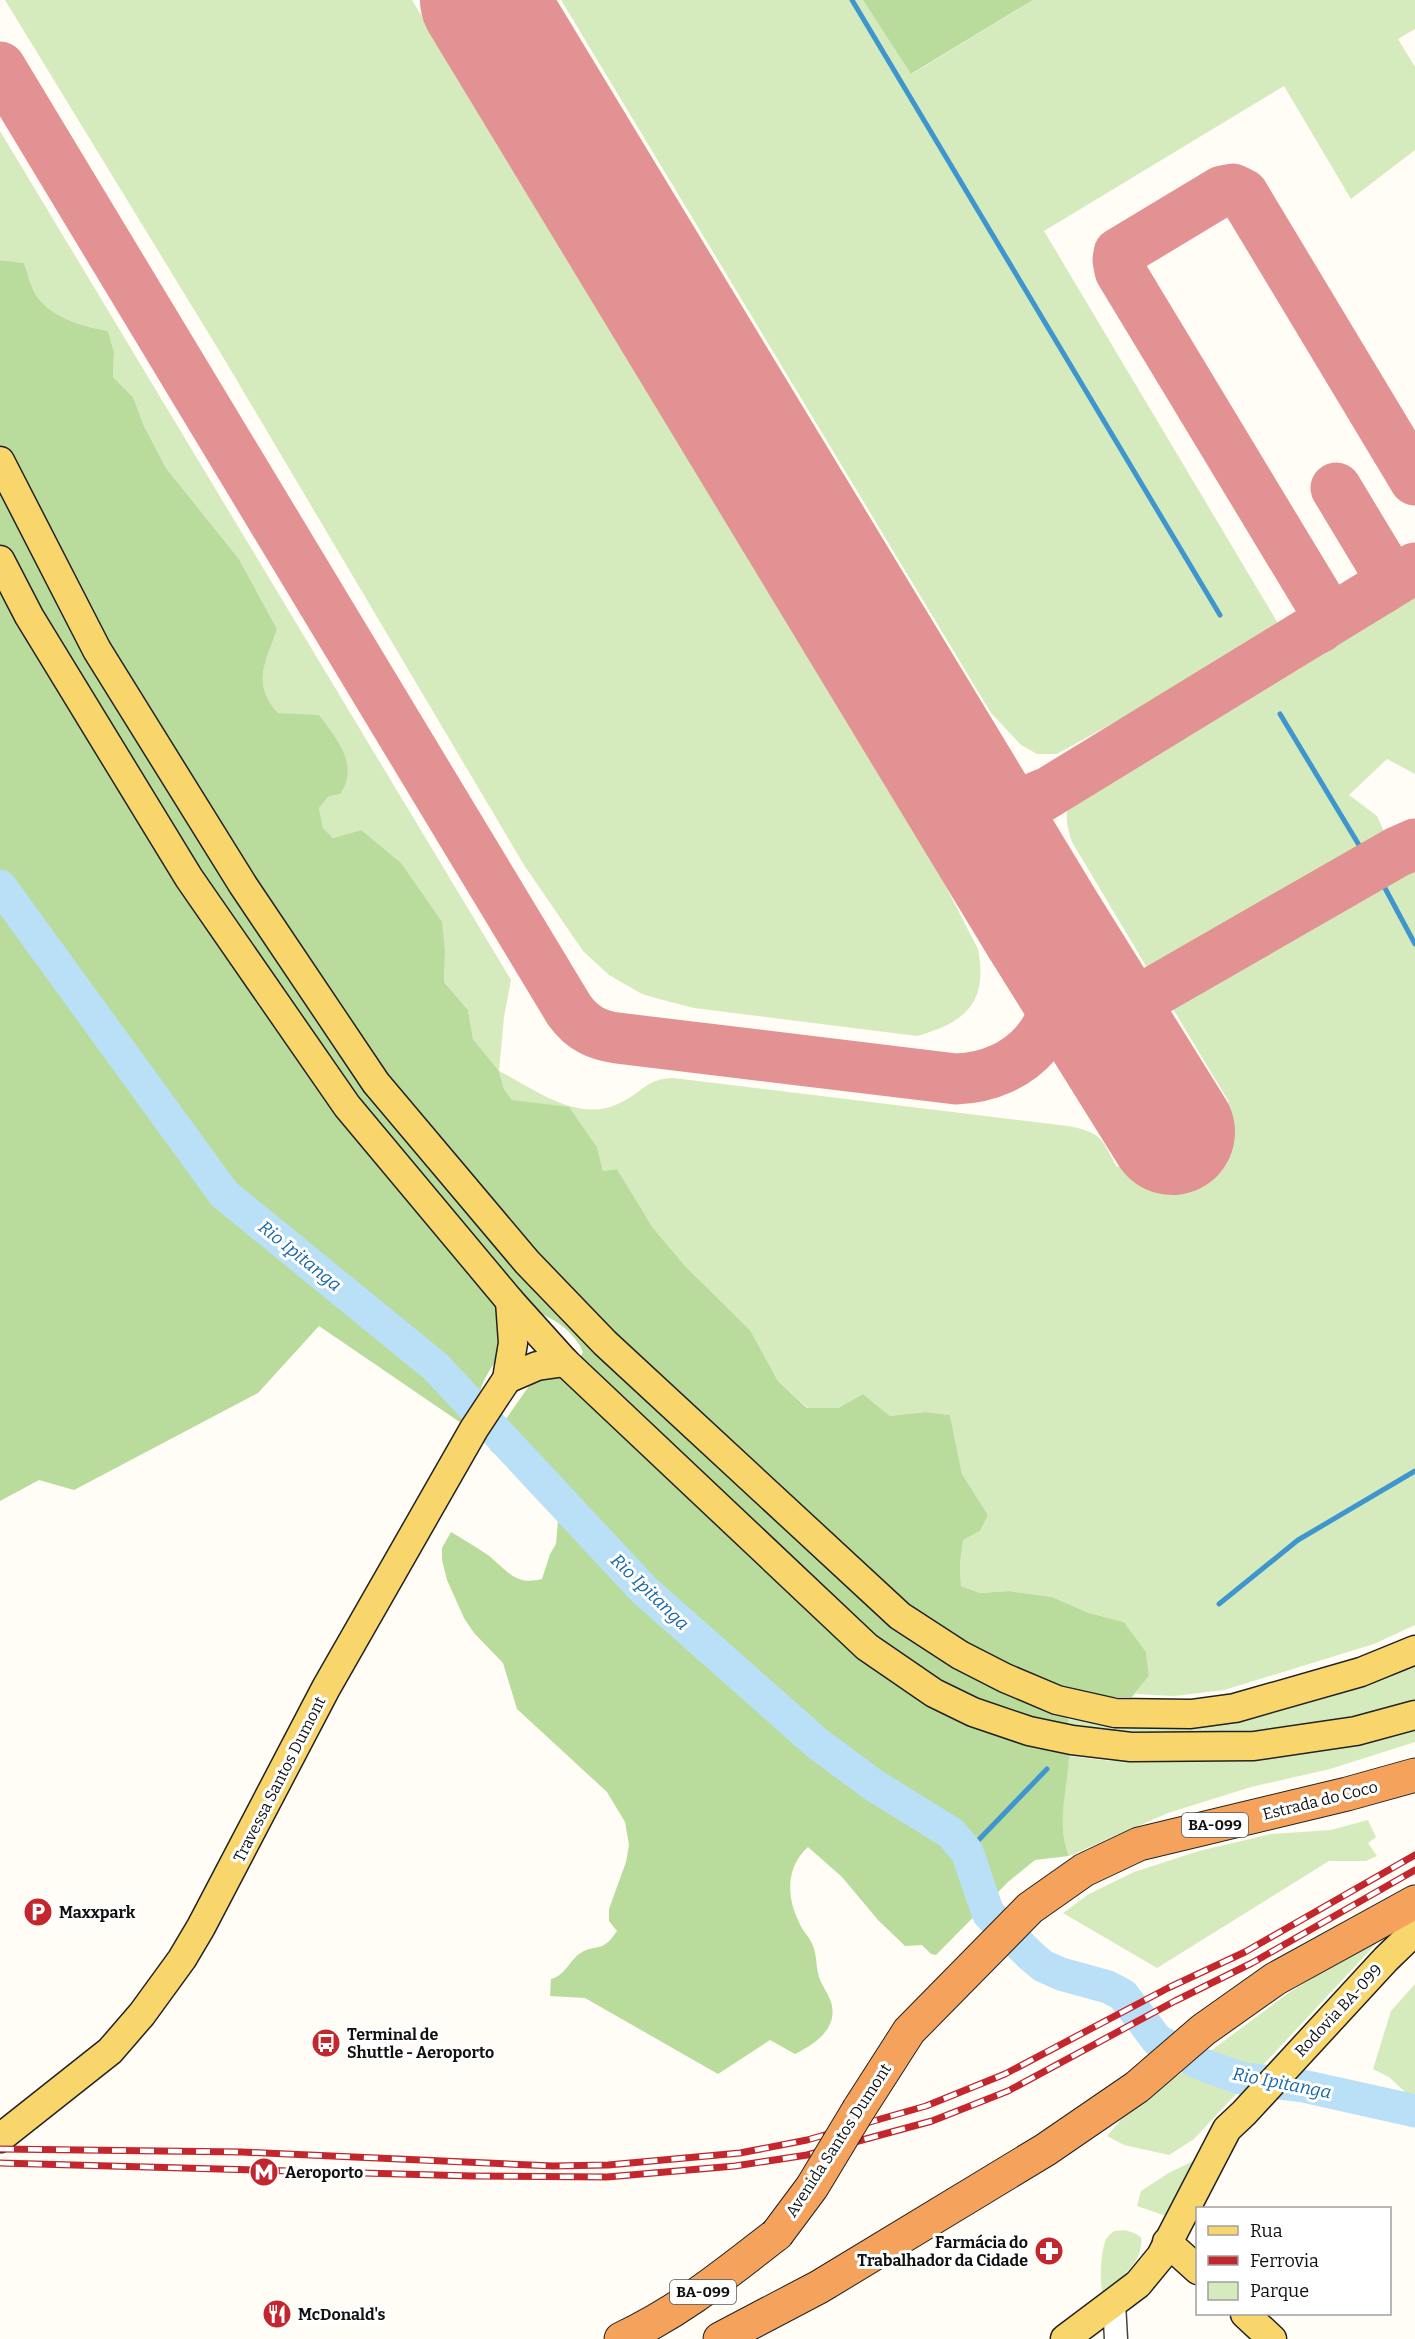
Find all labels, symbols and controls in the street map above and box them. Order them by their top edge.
water label: Rio Ipitanga [254,1216,346,1296]
water label: Rio Ipitanga [606,1549,694,1635]
street label: Travessa Santos Dumont [229,1693,330,1865]
street label: Estrada do Coco [1261,1777,1380,1824]
road number: BA-099 [1182,1813,1248,1837]
parking icon: Maxxpark [22,1896,54,1928]
place label: Maxxpark [59,1903,136,1922]
street label: Rodovia BA-099 [1291,1960,1386,2061]
place label: Terminal de Shuttle - Aeroporto [347,2025,494,2062]
bus stop icon: Terminal de Shuttle - Aeroporto [310,2027,342,2059]
street label: Avenida Santos Dumont [782,2060,895,2220]
water label: Rio Ipitanga [1231,2063,1333,2103]
metro station icon: Aeroporto [248,2156,280,2188]
place label: Aeroporto [285,2163,363,2182]
legend [1196,2207,1391,2315]
text: Rua [1250,2220,1283,2242]
place label: Farmácia do Trabalhador da Cidade [857,2233,1028,2270]
pharmacy icon: Farmácia do Trabalhador da Cidade [1033,2235,1065,2267]
text: Ferrovia [1250,2250,1319,2272]
road number: BA-099 [670,2280,736,2304]
text: Parque [1250,2280,1309,2302]
restaurant icon: McDonald's [261,2298,293,2330]
place label: McDonald's [298,2305,385,2324]

